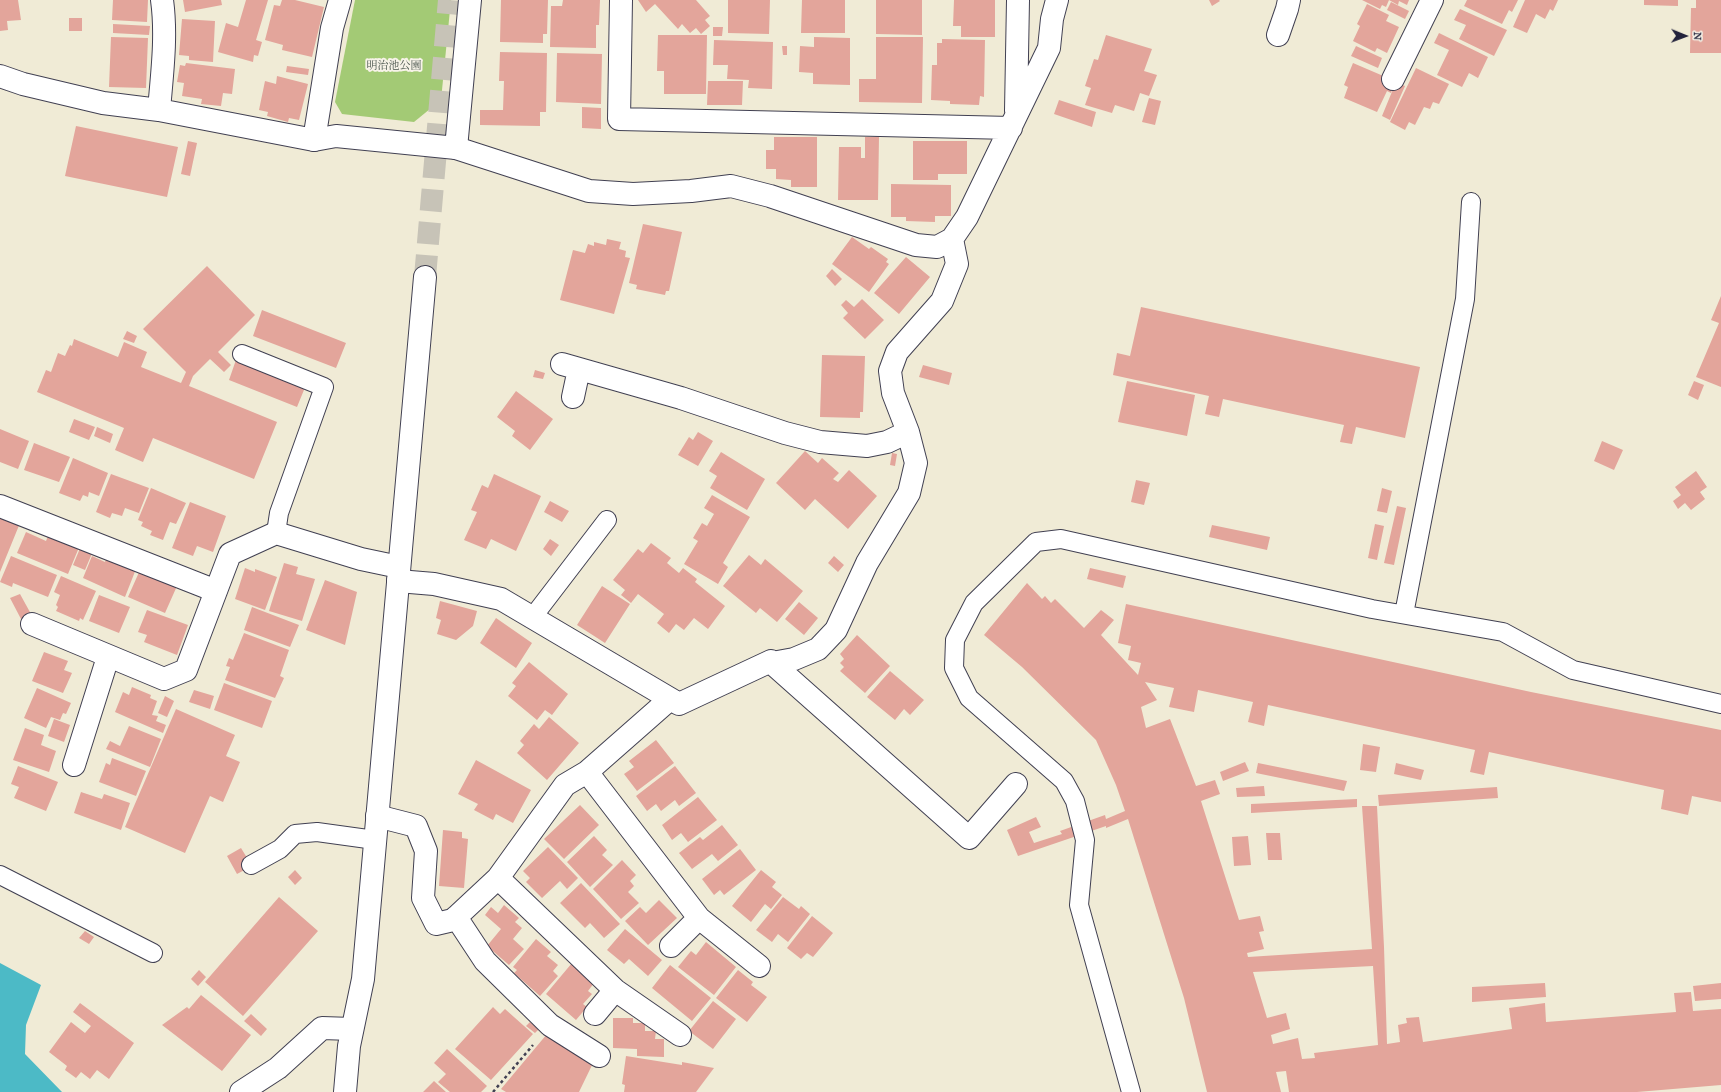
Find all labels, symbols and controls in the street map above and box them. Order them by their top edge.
north arrow [1665,16,1705,56]
text: N [1691,32,1704,41]
park label: 明治池公園 [367,59,421,73]

